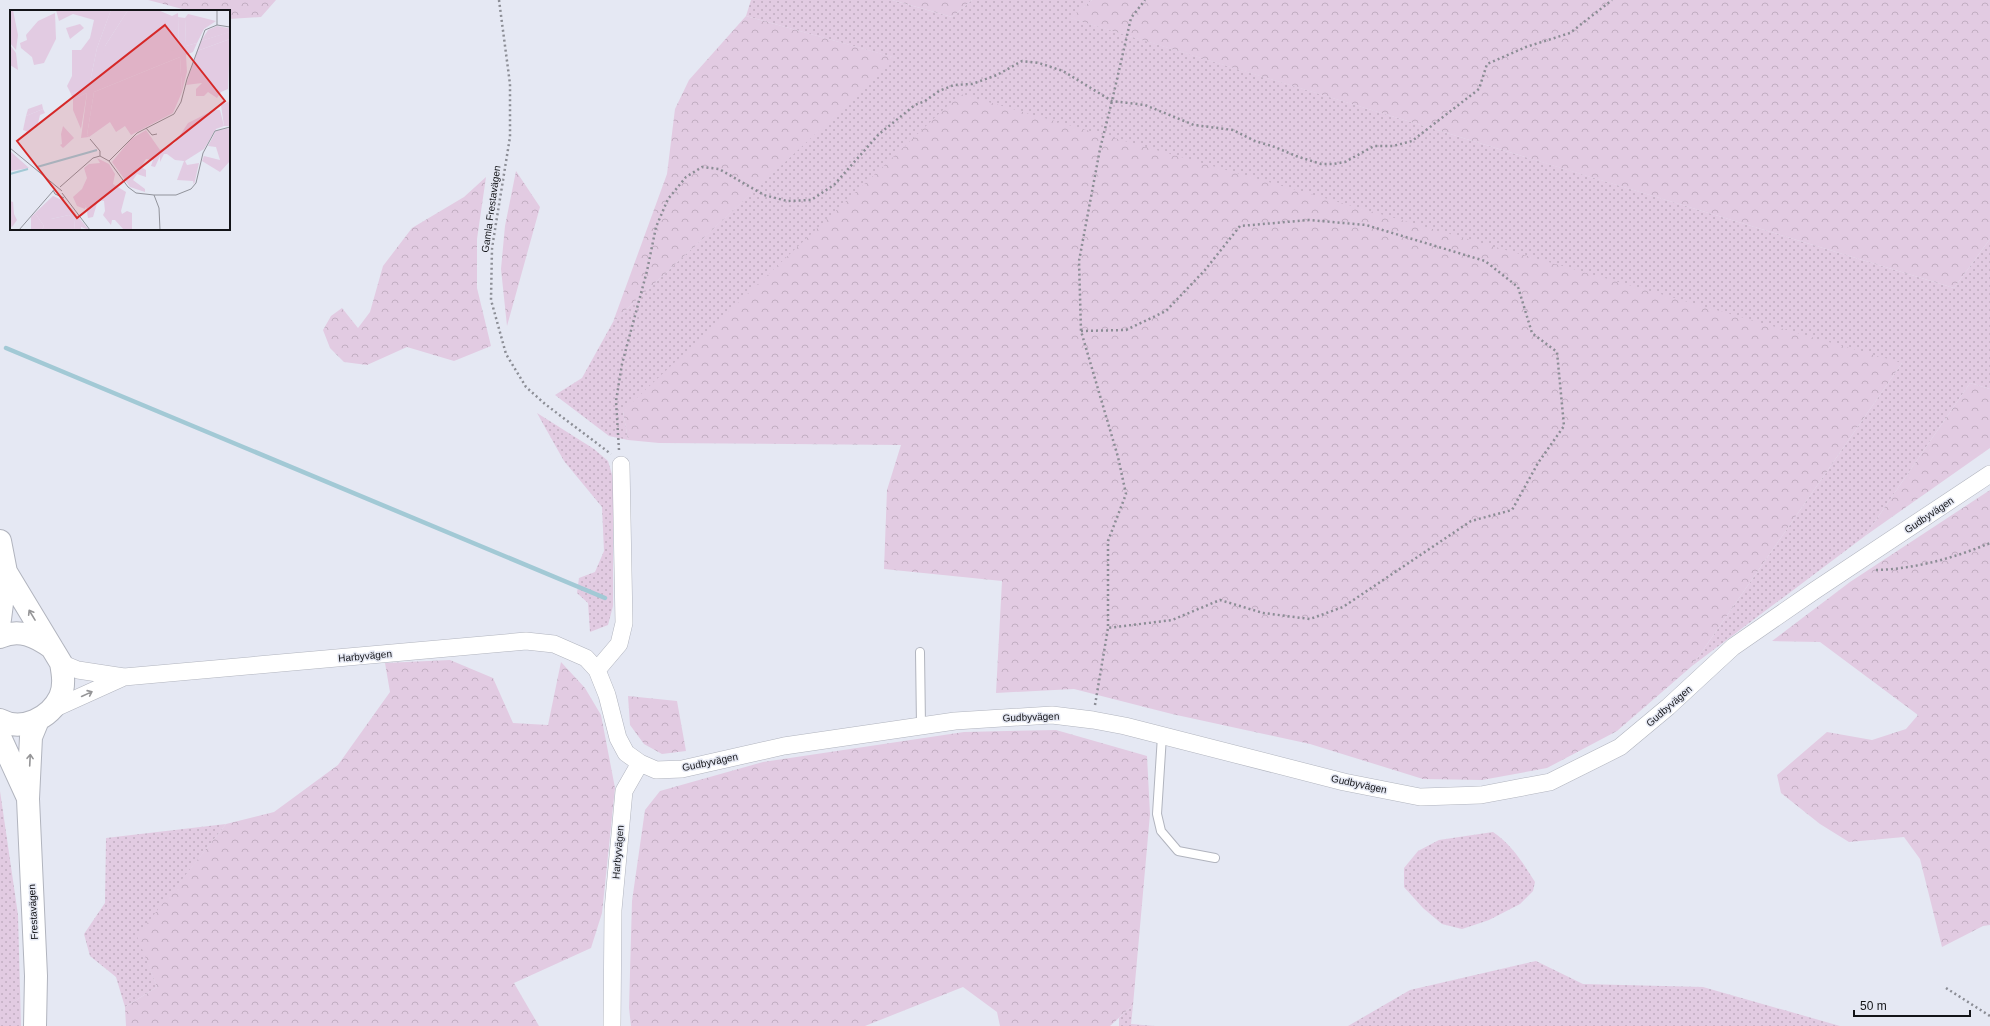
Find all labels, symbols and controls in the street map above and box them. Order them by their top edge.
inset map [10,10,230,230]
street label: Gamla Frestavägen [479,165,503,253]
street label: Gudbyvägen [1902,495,1956,535]
one-way arrow [28,609,36,621]
street label: Harbyvägen [338,648,392,664]
street label: Gudbyvägen [1644,683,1694,729]
one-way arrow [81,690,93,697]
street label: Gudbyvägen [1002,711,1060,723]
street label: Gudbyvägen [681,751,739,773]
one-way arrow [26,754,34,767]
street label: Gudbyvägen [1330,773,1388,795]
street label: Harbyvägen [610,825,626,879]
street label: Frestavägen [26,884,40,940]
scale bar [1854,992,1970,1018]
text: 50 m [1860,999,1887,1013]

